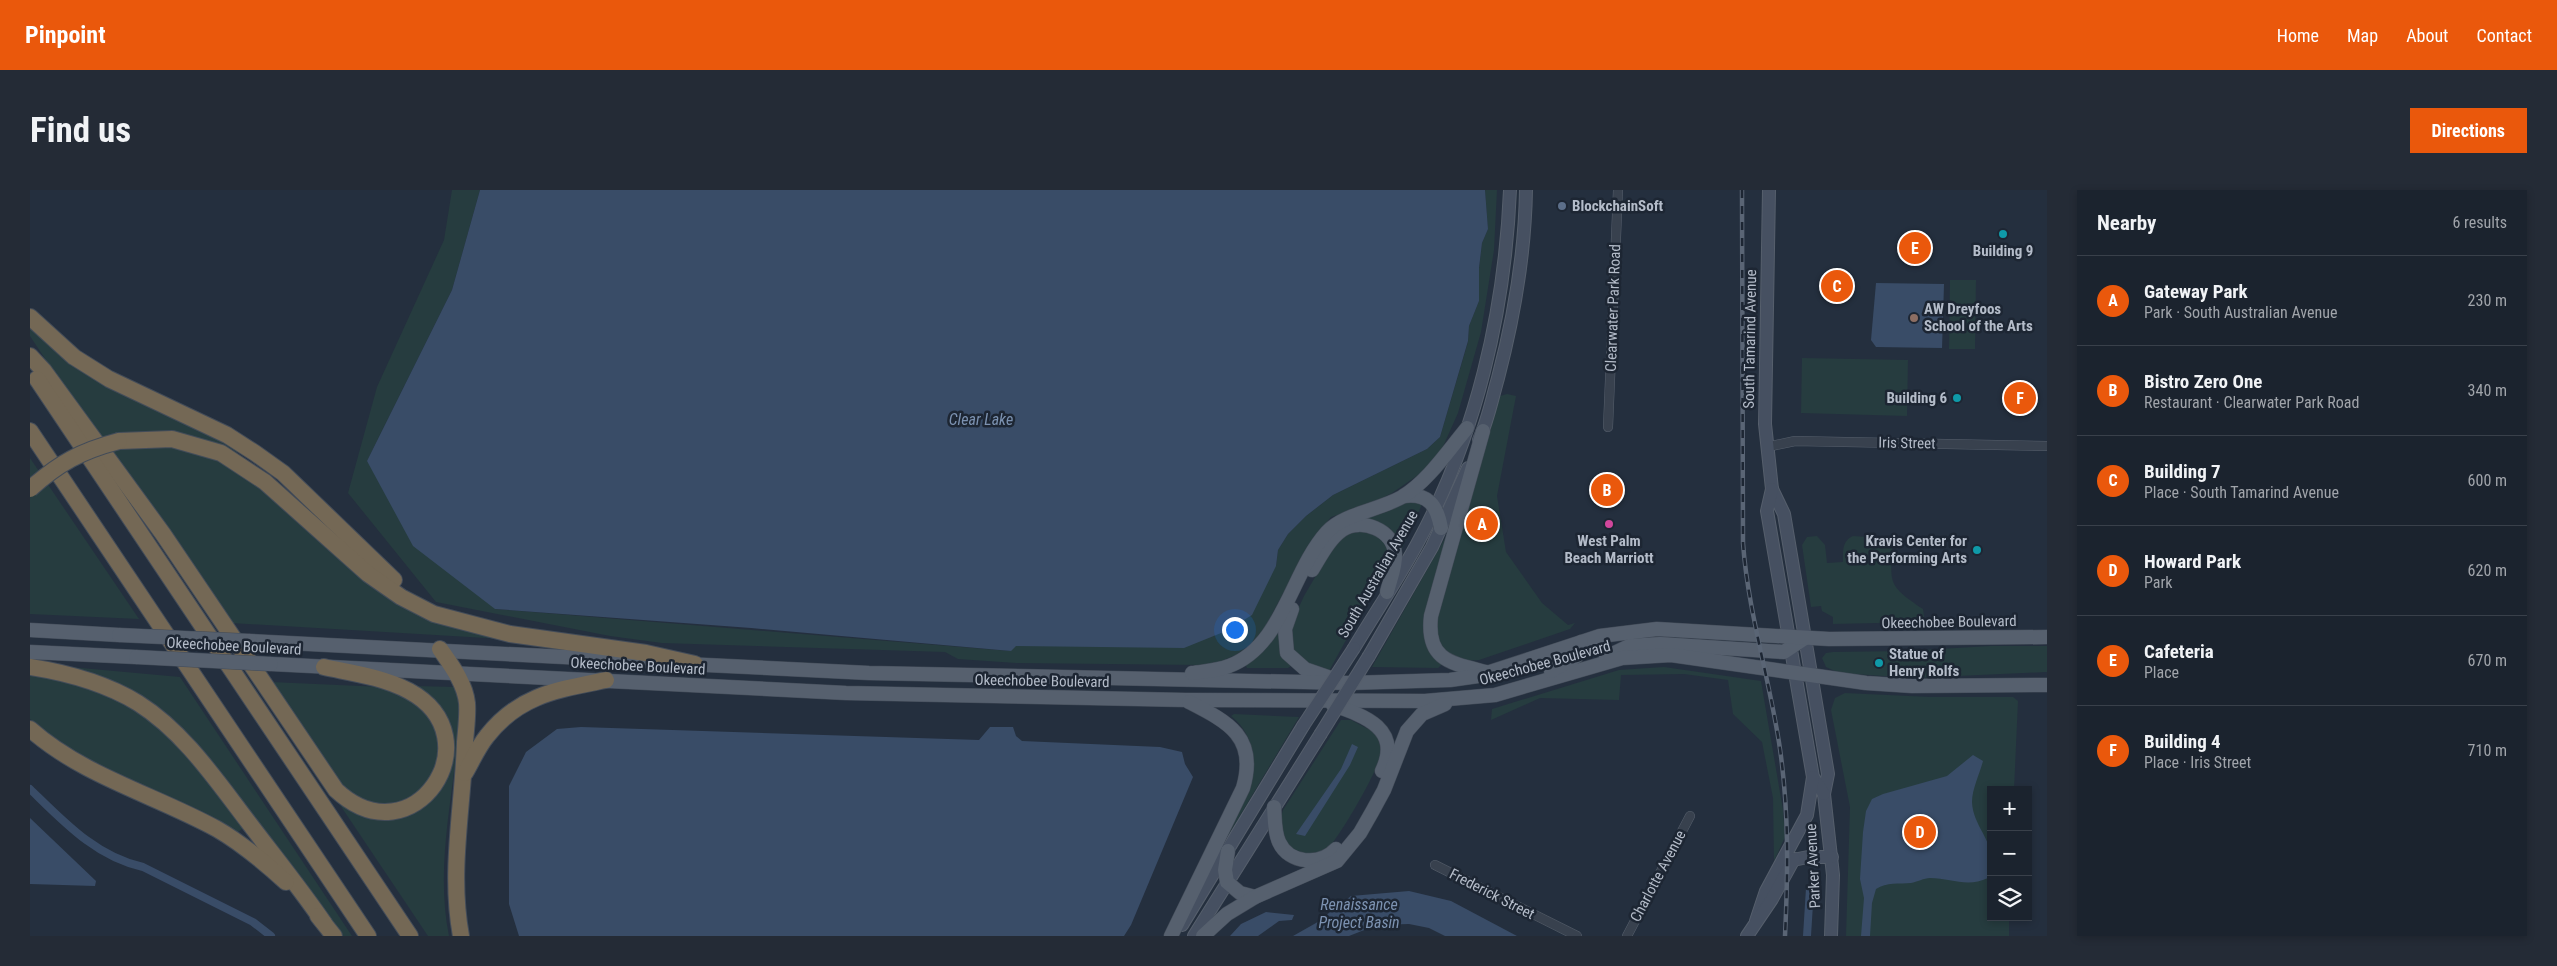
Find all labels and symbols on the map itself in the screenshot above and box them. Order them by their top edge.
place label: BlockchainSoft [1572,197,1664,215]
marker: BlockchainSoft [1556,200,1568,212]
marker: Building 9 [1997,228,2009,240]
pin: E [1899,229,1931,267]
place label: Building 9 [1973,242,2033,260]
street label: Clearwater Park Road [1602,244,1624,372]
pin: C [1821,267,1853,305]
street label: South Tamarind Avenue [1740,269,1760,409]
place label: AW Dreyfoos School of the Arts [1924,300,2033,335]
marker: AW Dreyfoos School of the Arts [1908,312,1920,324]
pin: F [2004,379,2036,417]
place label: Building 6 [1886,389,1947,407]
marker: Building 6 [1951,392,1963,404]
water label: Clear Lake [949,410,1013,429]
street label: Iris Street [1878,434,1936,452]
pin: B [1591,471,1623,509]
pin: A [1466,505,1498,543]
street label: South Australian Avenue [1334,507,1422,641]
marker: West Palm Beach Marriott [1603,518,1615,530]
place label: West Palm Beach Marriott [1564,532,1654,567]
place label: Kravis Center for the Performing Arts [1847,532,1967,567]
marker: Kravis Center for the Performing Arts [1971,544,1983,556]
street label: Okeechobee Boulevard [1881,612,2017,632]
your location [1222,617,1248,643]
street label: Okeechobee Boulevard [166,633,302,659]
street label: Okeechobee Boulevard [1477,637,1613,689]
place label: Statue of Henry Rolfs [1889,645,1959,680]
street label: Okeechobee Boulevard [570,653,706,679]
marker: Statue of Henry Rolfs [1873,657,1885,669]
street label: Okeechobee Boulevard [974,671,1110,691]
pin: D [1904,813,1936,851]
street label: Parker Avenue [1802,823,1824,909]
street label: Charlotte Avenue [1626,827,1690,925]
street label: Frederick Street [1446,865,1538,923]
water label: Renaissance Project Basin [1318,895,1400,932]

